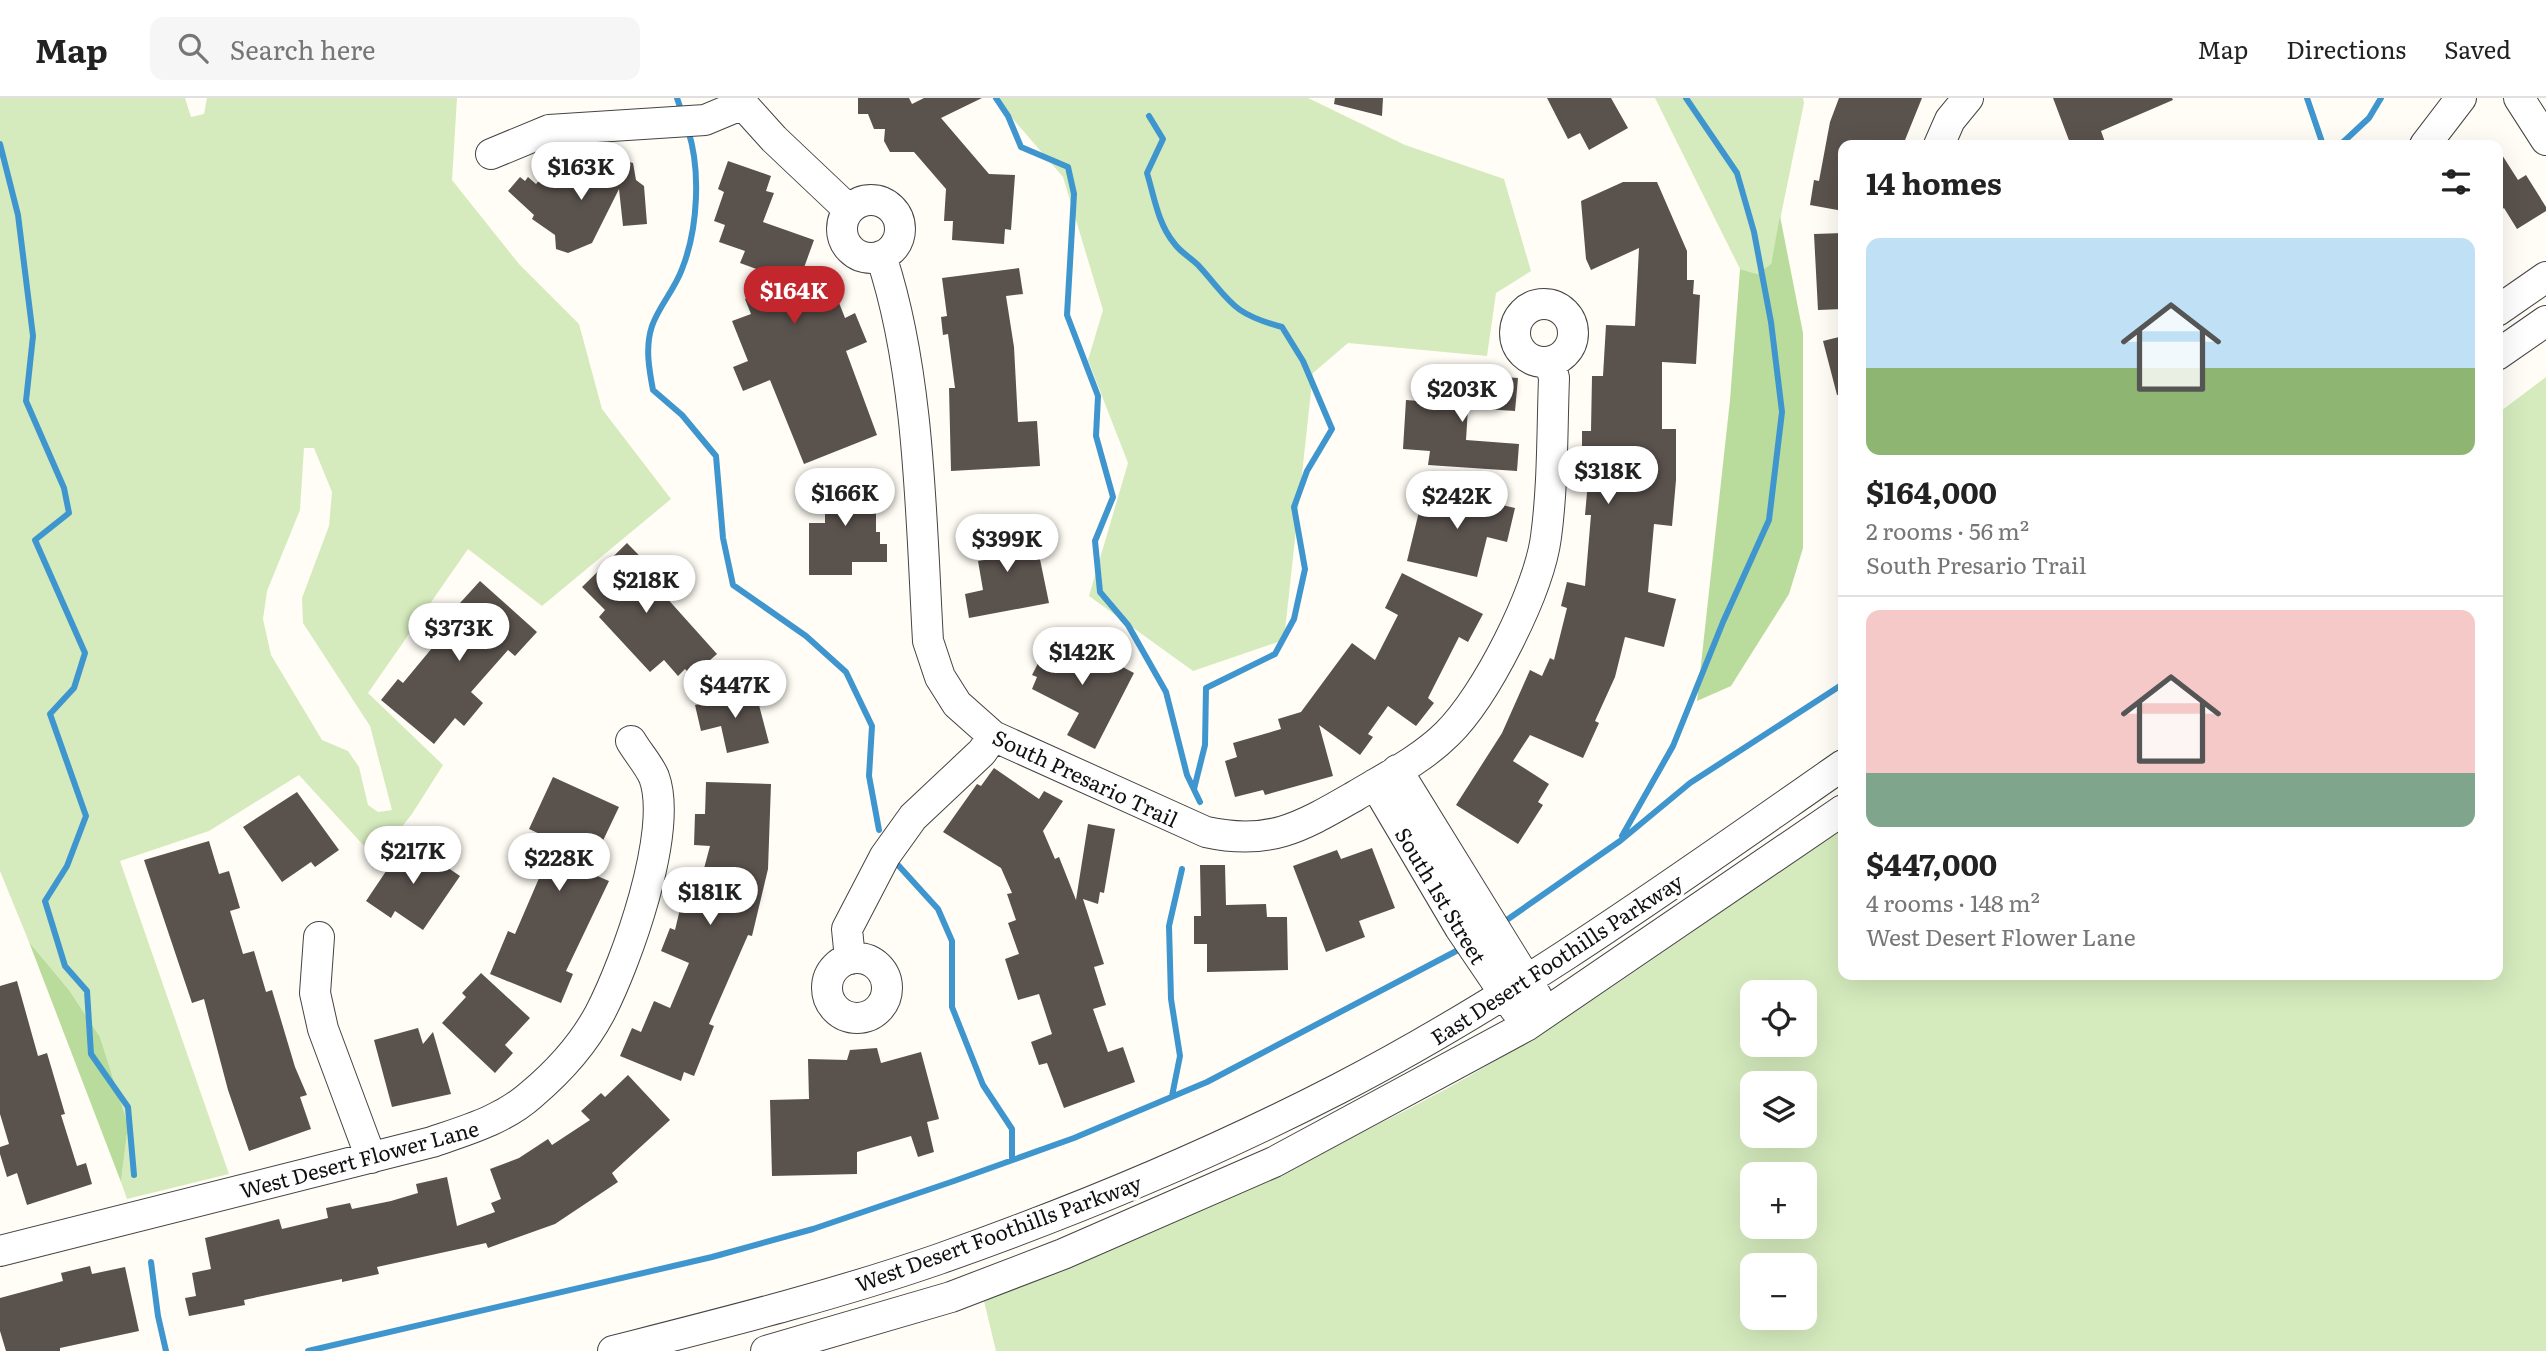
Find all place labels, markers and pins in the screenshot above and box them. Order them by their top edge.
pin: $163K [532,142,630,202]
pin: $164K [745,266,843,326]
pin: $203K [1413,364,1511,424]
pin: $318K [1559,446,1657,506]
pin: $166K [796,468,894,528]
pin: $242K [1408,472,1506,531]
pin: $399K [958,514,1056,574]
pin: $218K [597,556,695,615]
pin: $373K [410,603,508,663]
pin: $142K [1033,628,1131,687]
pin: $447K [686,660,784,720]
pin: $217K [364,826,462,886]
pin: $228K [510,834,608,893]
pin: $181K [661,868,759,927]

